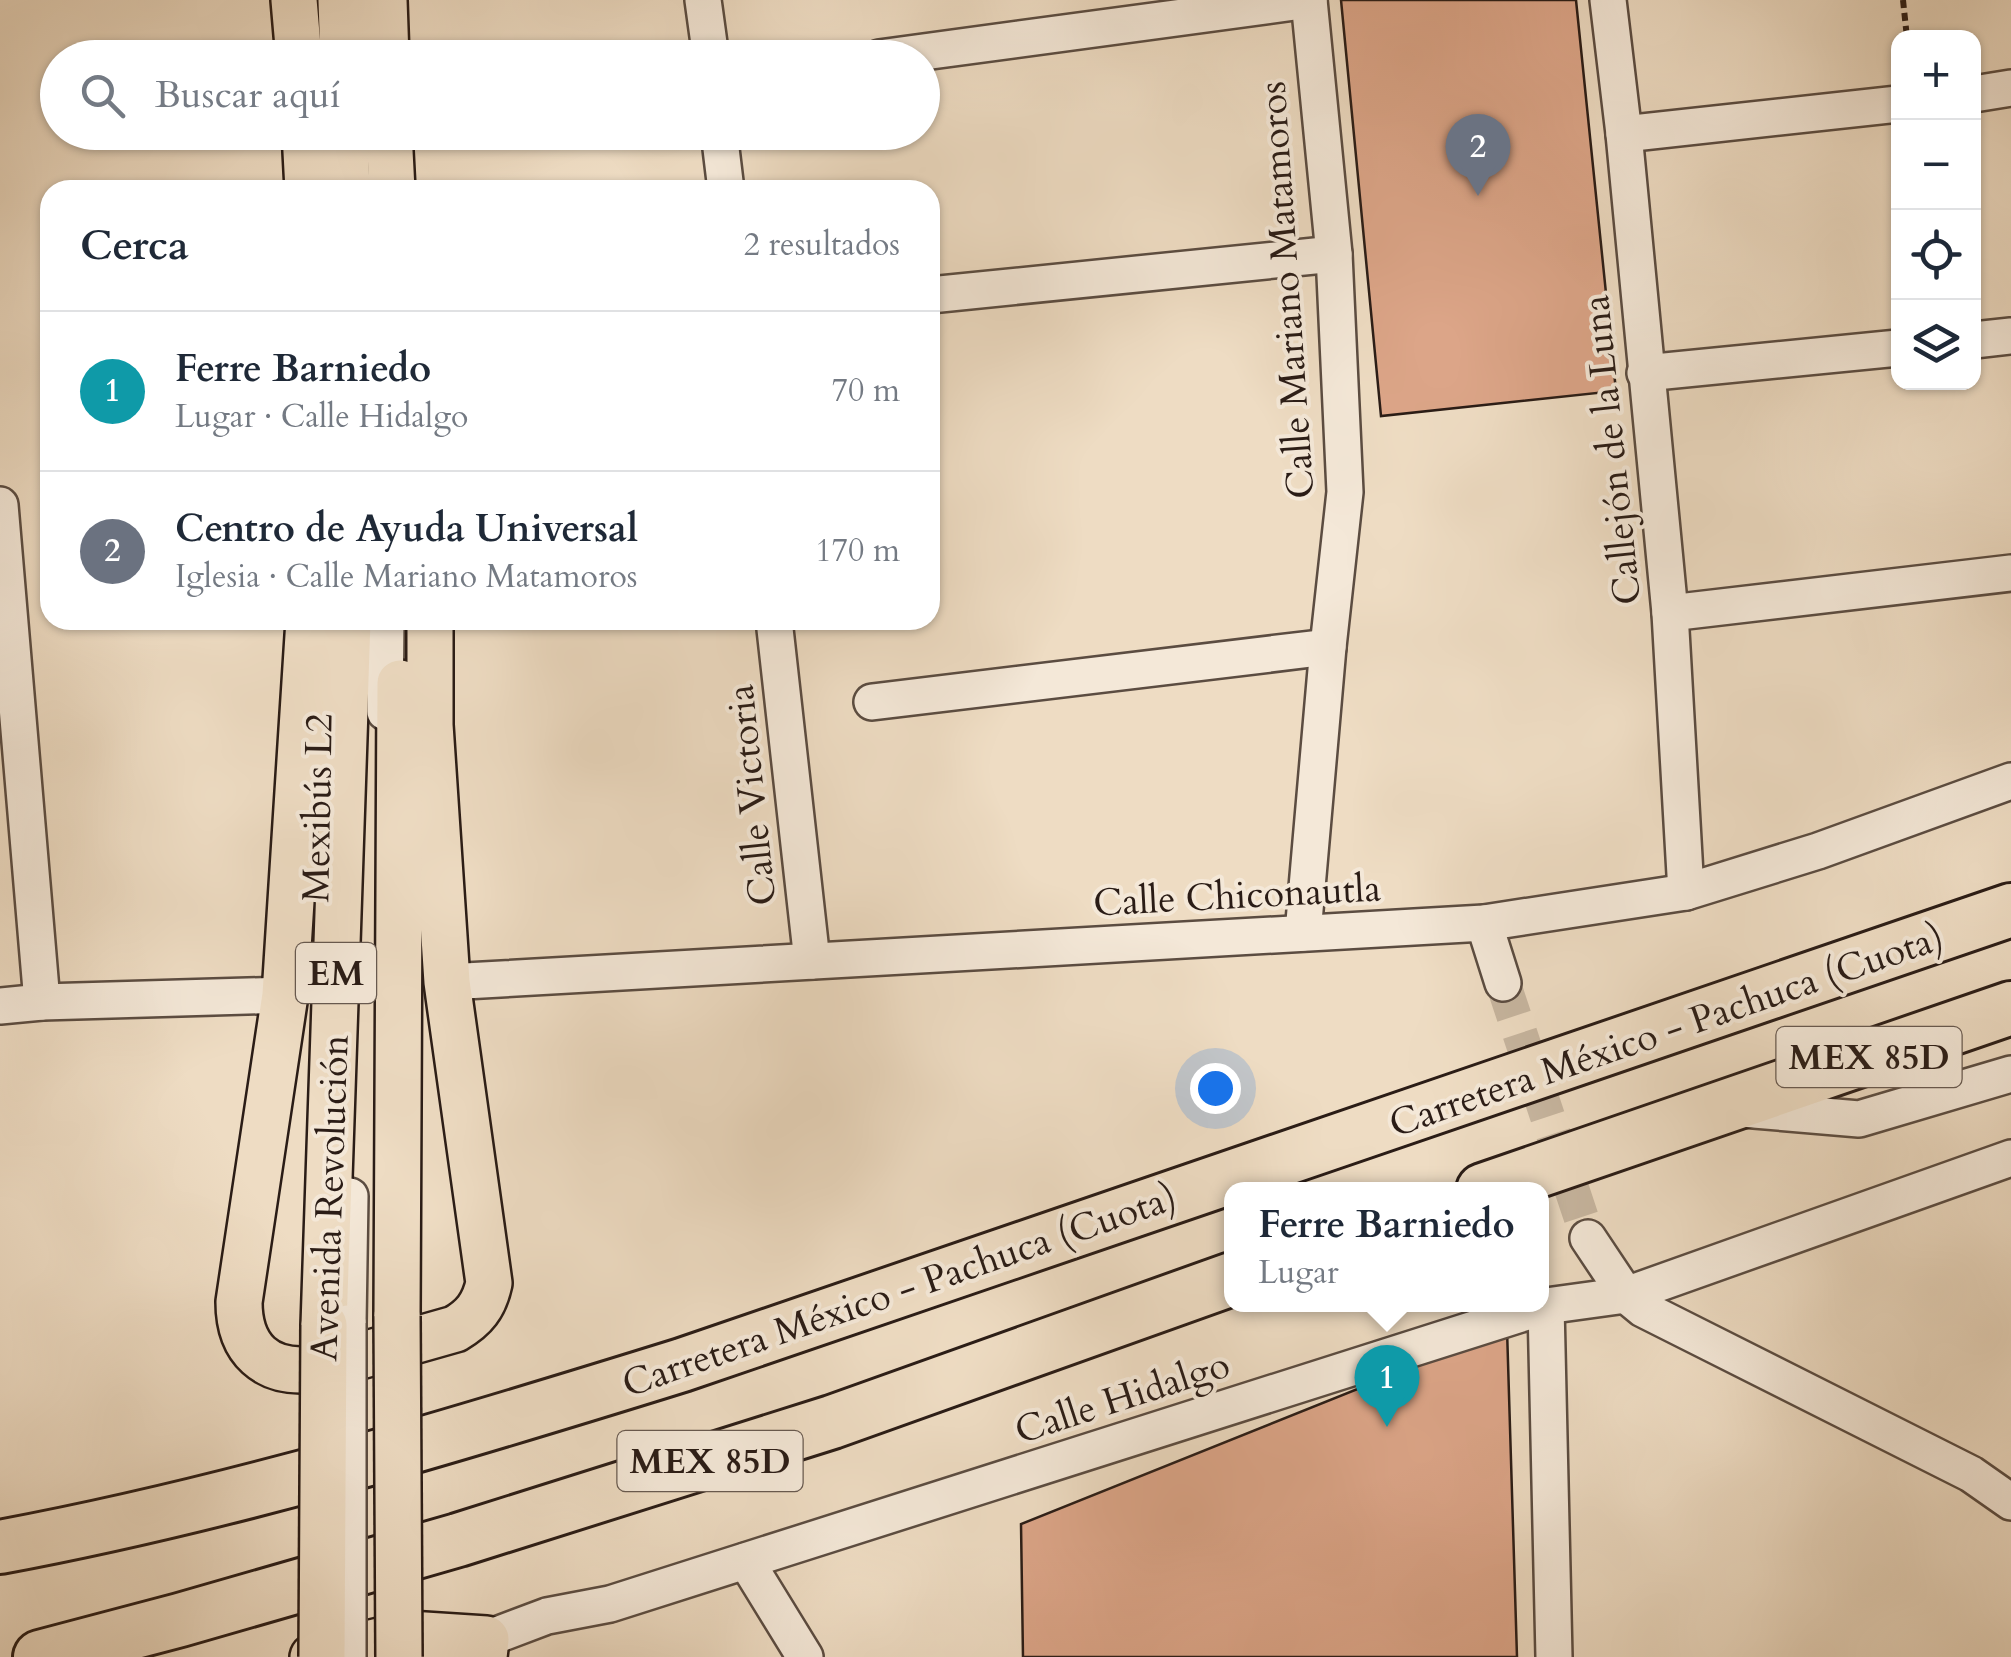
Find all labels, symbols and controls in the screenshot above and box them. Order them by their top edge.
map controls [1891,30,1981,390]
button: + [1891,30,1981,120]
search box [40,40,940,150]
icon: search [75,68,130,123]
text: Buscar aquí [155,69,341,121]
street label: Calle Mariano Matamoros [1246,80,1328,500]
pin: 2 [1446,114,1510,196]
button: − [1891,120,1981,210]
button: locate [1891,210,1981,300]
text: Cerca [80,217,189,274]
text: 2 resultados [743,223,900,267]
street label: Callejón de la Luna [1570,293,1654,607]
button: layers [1891,300,1981,390]
text: Ferre Barniedo [175,343,431,395]
text: 1 [104,369,121,413]
text: 70 m [832,369,900,413]
text: Lugar · Calle Hidalgo [175,395,468,439]
text: Centro de Ayuda Universal [175,503,638,555]
text: 2 [104,529,121,573]
text: 170 m [815,529,900,573]
text: Iglesia · Calle Mariano Matamoros [175,555,638,599]
street label: Calle Victoria [715,682,789,908]
street label: Mexibús L2 [290,713,346,903]
street label: Calle Chiconautla [1092,863,1382,929]
street label: Carretera México - Pachuca (Cuota) [1382,911,1950,1150]
road number: EM [296,943,376,1003]
road number: MEX 85D [1776,1027,1962,1087]
street label: Avenida Revolución [298,1033,362,1362]
your location [1190,1063,1241,1114]
street label: Carretera México - Pachuca (Cuota) [615,1171,1183,1410]
popup [1224,1182,1549,1312]
text: Ferre Barniedo [1258,1199,1515,1251]
text: Lugar [1258,1251,1339,1295]
street label: Calle Hidalgo [1008,1339,1236,1457]
pin: 1 [1354,1344,1420,1427]
road number: MEX 85D [618,1431,802,1491]

